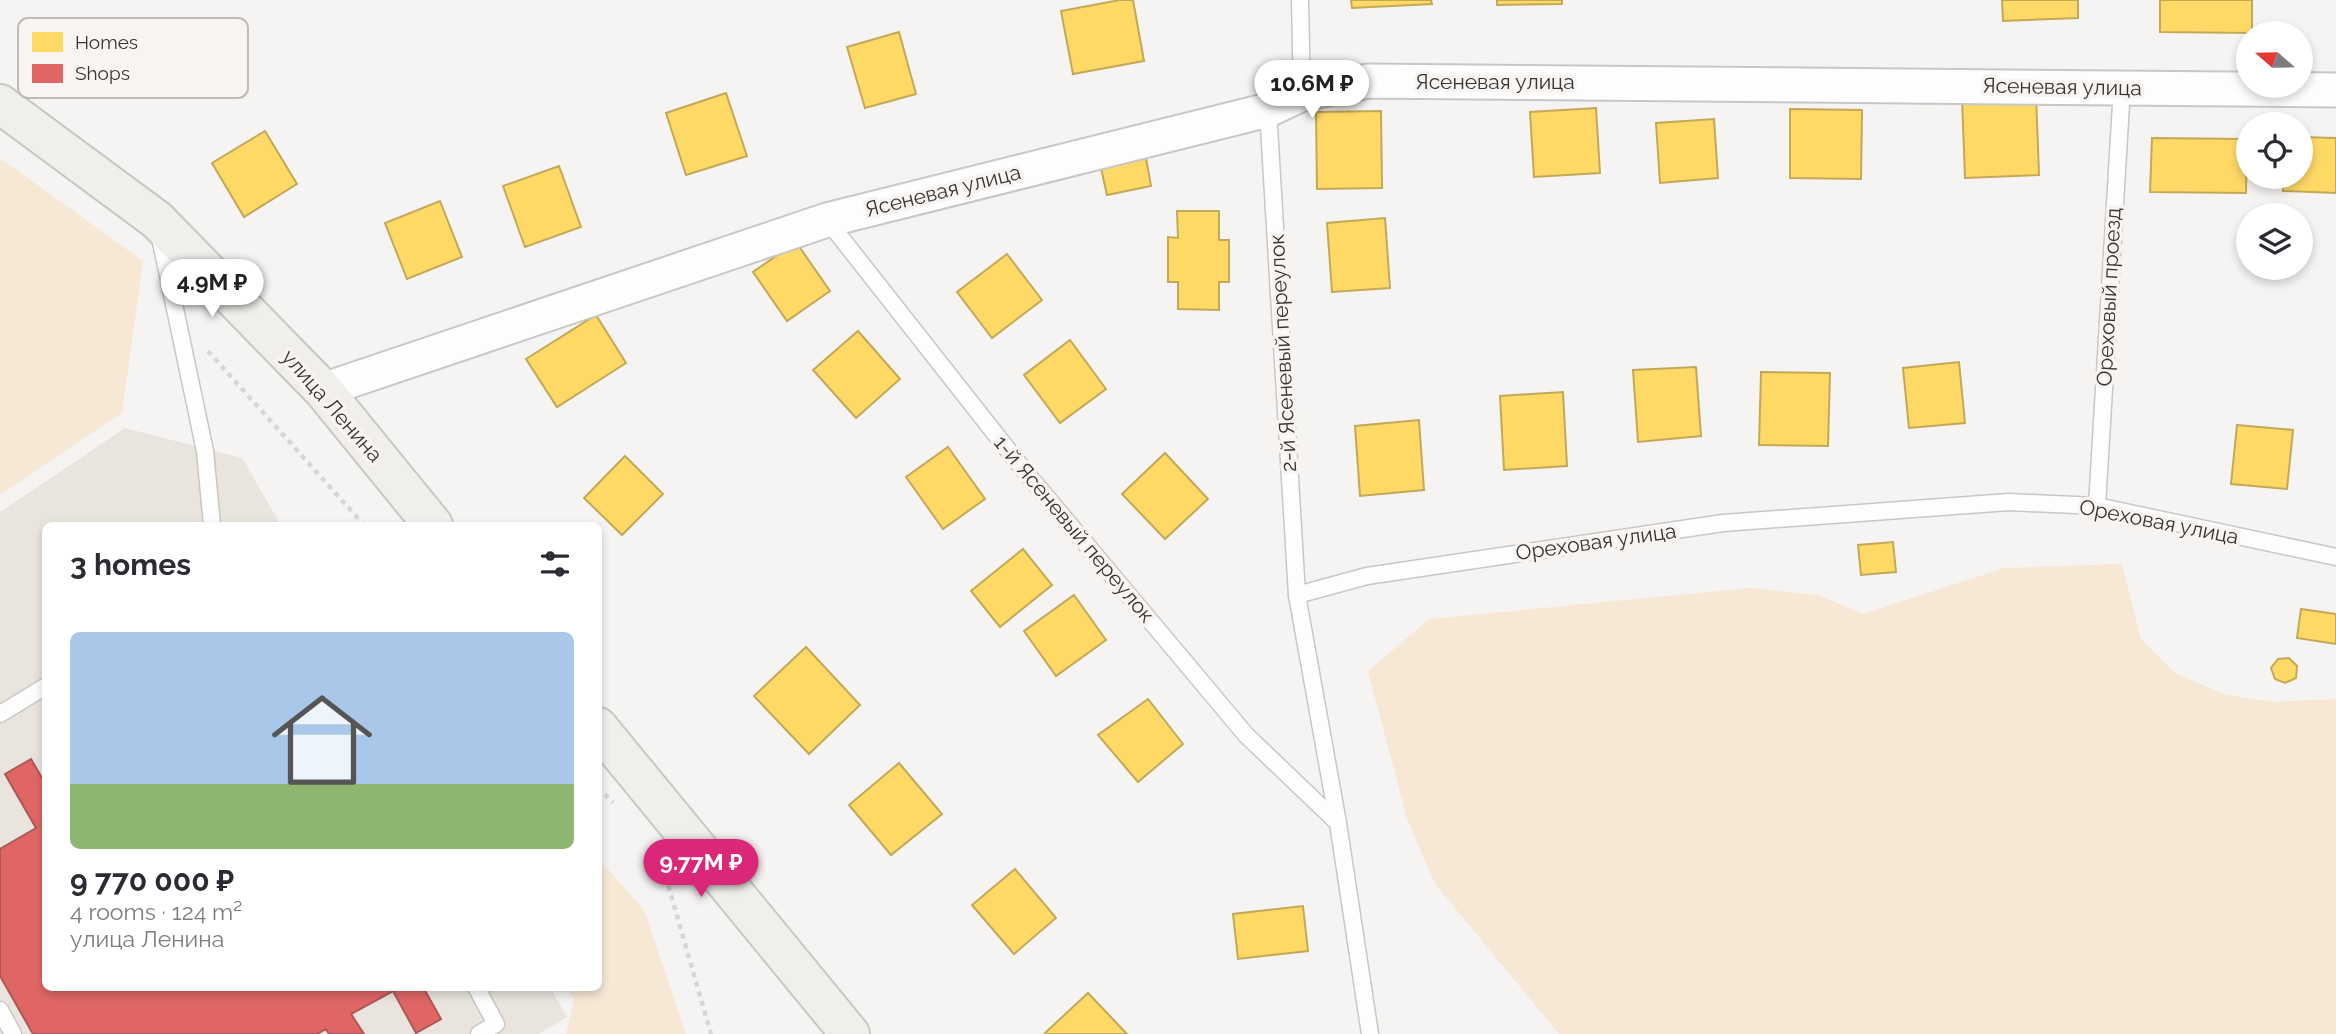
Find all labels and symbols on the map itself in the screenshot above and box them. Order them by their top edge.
legend [18,18,248,98]
north arrow [2236,21,2314,98]
text: Homes [75,31,138,53]
pin: 10.6M ₽ [1247,60,1377,120]
text: Shops [75,62,130,84]
street label: Ясеневая улица [1415,69,1575,94]
street label: Ясеневая улица [1982,73,2142,100]
street label: Ясеневая улица [862,159,1023,222]
street label: Ореховый проезд [2091,207,2126,387]
street label: 2-й Ясеневый переулок [1264,233,1301,473]
pin: 4.9M ₽ [155,260,269,319]
street label: улица Ленина [277,344,388,467]
street label: 1-й Ясеневый переулок [989,430,1160,627]
street label: Ореховая улица [2077,494,2241,549]
street label: Ореховая улица [1514,518,1678,565]
pin: 9.77M ₽ [636,839,766,899]

